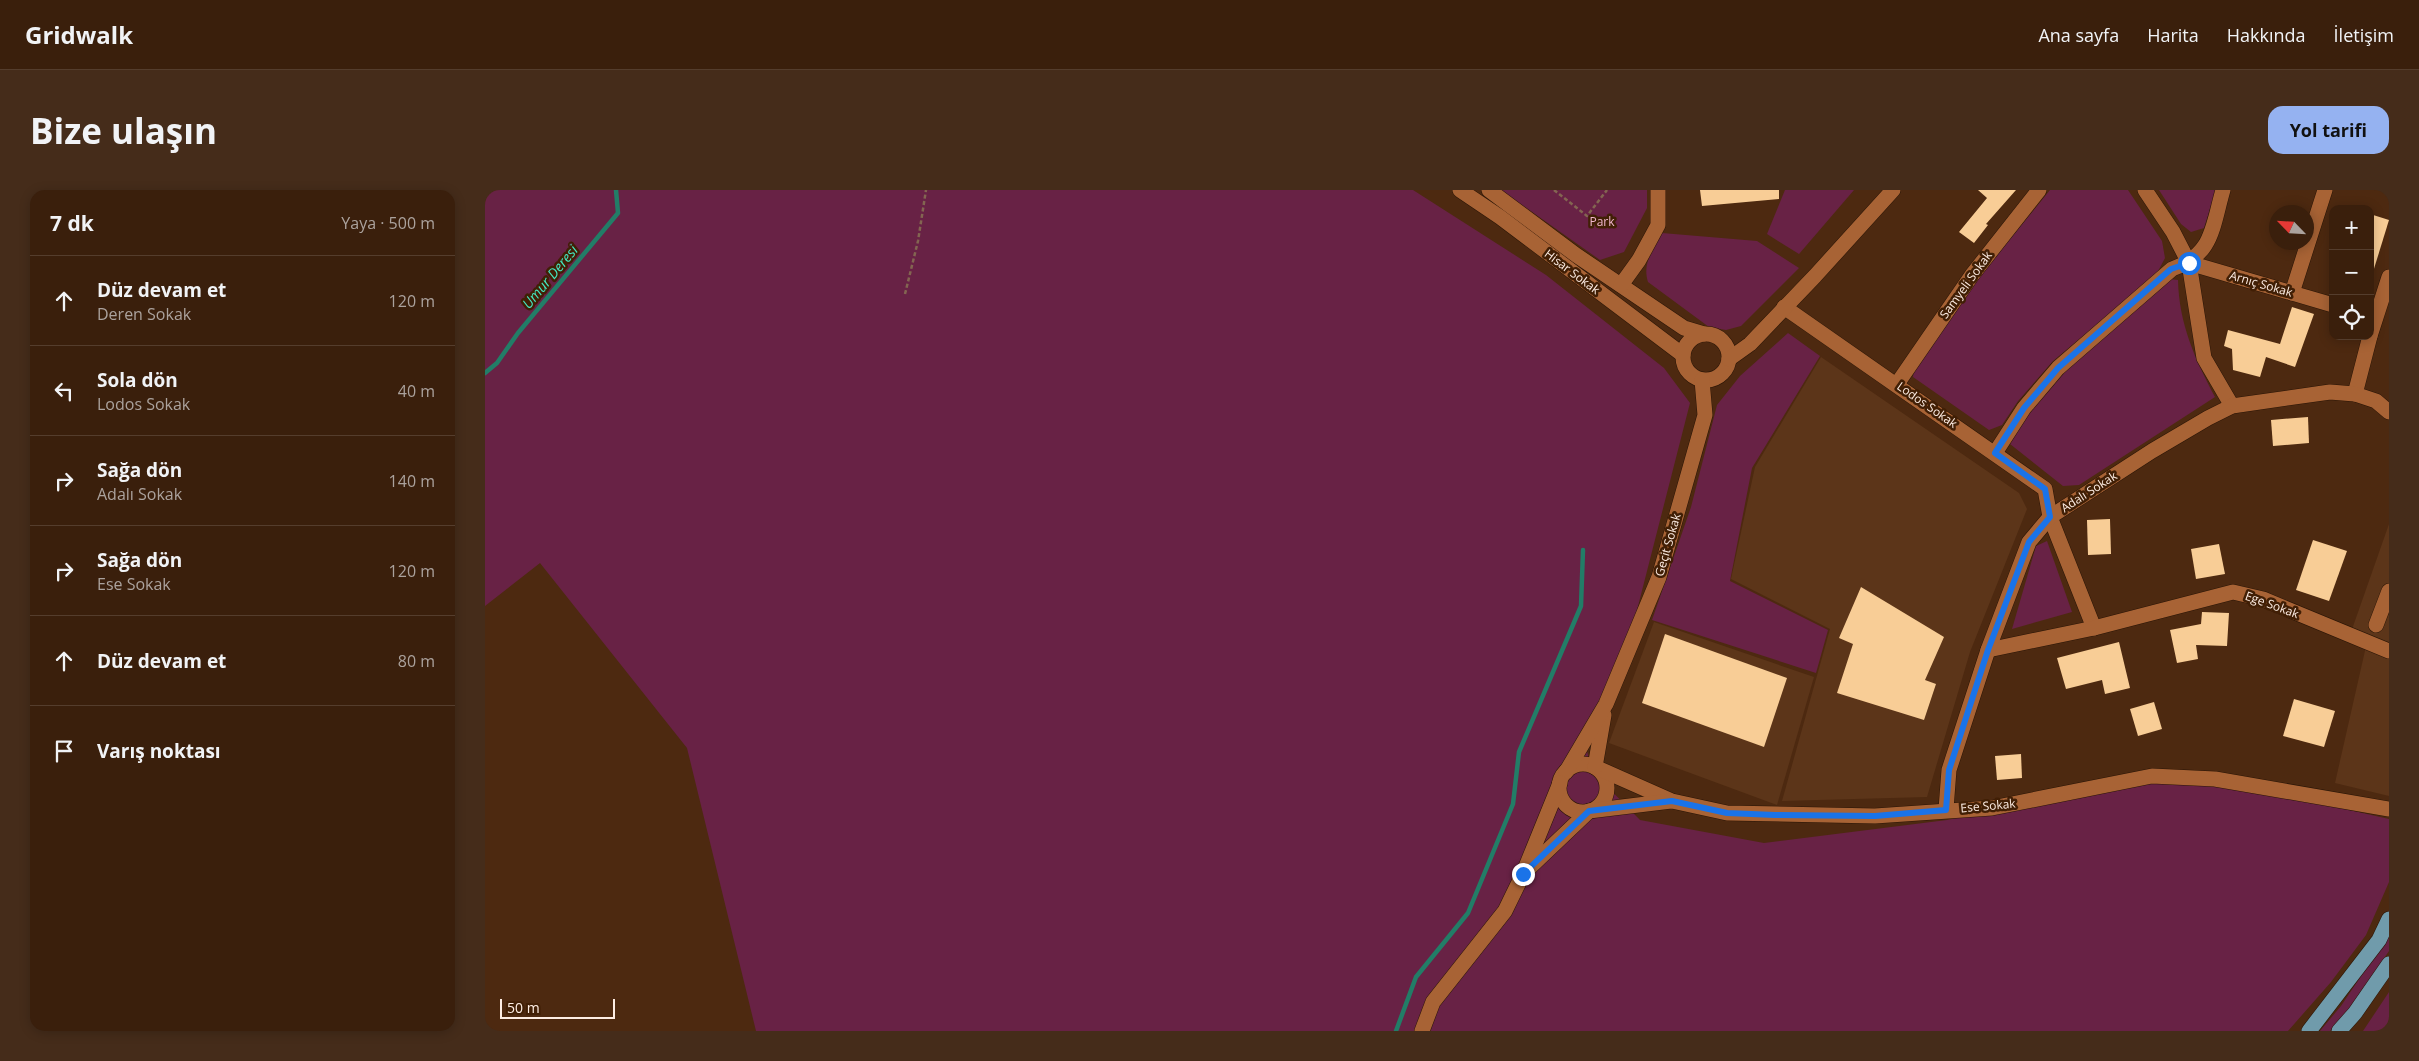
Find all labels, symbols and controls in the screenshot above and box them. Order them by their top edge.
text: Gridwalk [25,18,133,51]
text: Ana sayfa [2038,23,2119,47]
text: Harita [2147,23,2199,47]
text: Hakkında [2227,23,2306,47]
text: İletişim [2334,23,2394,47]
button: Yol tarifi [2268,106,2389,154]
text: Bize ulaşın [30,107,217,154]
north arrow [2269,205,2314,250]
map controls [2329,205,2374,340]
button: + [2329,205,2374,250]
text: 7 dk [50,209,94,237]
text: Yaya · 500 m [341,212,435,234]
park label: Park [1589,213,1615,230]
water label: Umur Deresi [517,241,582,312]
street label: Hisar Sokak [1541,245,1604,298]
street label: Samyeli Sokak [1935,247,1996,322]
button: − [2329,250,2374,295]
route start [2178,252,2201,275]
street label: Arnıç Sokak [2228,266,2295,301]
text: Düz devam et [97,277,226,303]
icon: ahead [50,287,78,315]
text: 120 m [389,290,435,312]
button: locate [2329,295,2374,340]
text: Deren Sokak [97,303,191,325]
text: Sola dön [97,367,178,393]
icon: left [50,377,78,405]
street label: Lodos Sokak [1894,378,1961,432]
text: 40 m [398,380,435,402]
text: Lodos Sokak [97,393,190,415]
text: Sağa dön [97,457,182,483]
icon: right [50,467,78,495]
street label: Adalı Sokak [2057,467,2121,516]
text: 140 m [389,470,435,492]
text: Adalı Sokak [97,483,182,505]
street label: Geçit Sokak [1650,511,1685,578]
text: Sağa dön [97,547,182,573]
icon: right [50,557,78,585]
text: 120 m [389,560,435,582]
text: Ese Sokak [97,573,171,595]
street label: Ege Sokak [2243,587,2302,622]
icon: ahead [50,647,78,675]
text: Düz devam et [97,648,226,674]
text: 80 m [398,650,435,672]
icon: arrive [50,737,78,765]
text: Varış noktası [97,738,221,764]
street label: Ese Sokak [1960,795,2017,816]
route end [1512,863,1535,886]
scale bar [500,996,615,1019]
text: 50 m [507,998,540,1017]

